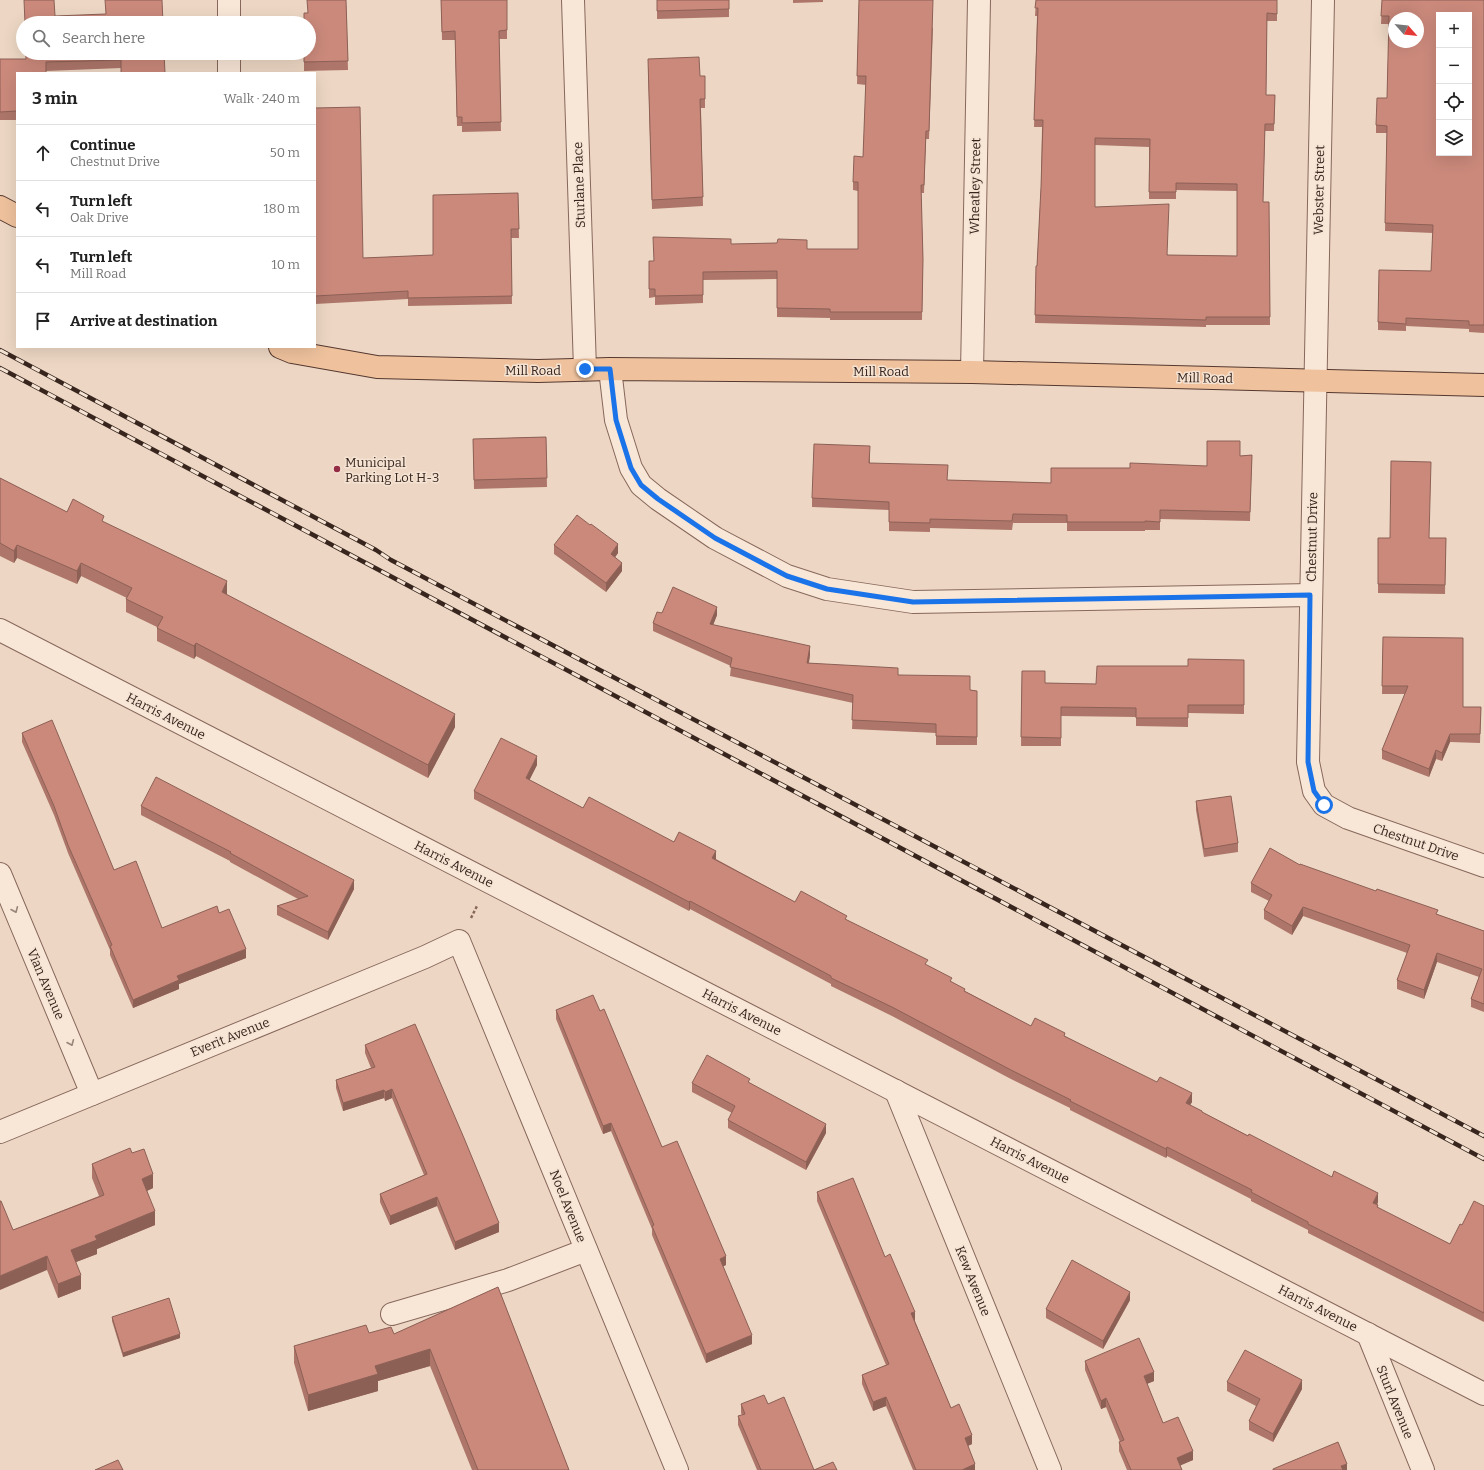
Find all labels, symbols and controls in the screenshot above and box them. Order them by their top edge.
north arrow [1388,12,1424,48]
map controls [1436,12,1472,156]
button: + [1436,12,1472,48]
search box [16,16,316,60]
icon: search [30,27,52,49]
text: Search here [62,29,145,47]
button: − [1436,48,1472,84]
button: locate [1436,84,1472,120]
text: 3 min [32,88,77,109]
text: Walk · 240 m [224,91,300,106]
button: layers [1436,120,1472,156]
text: Continue [70,136,136,154]
street label: Wheatley Street [967,137,983,235]
icon: ahead [32,142,54,164]
street label: Sturlane Place [570,142,588,228]
text: 50 m [270,145,300,160]
street label: Webster Street [1311,145,1327,235]
text: Chestnut Drive [70,154,160,169]
text: Turn left [70,192,132,210]
icon: left [32,198,54,220]
text: 180 m [264,201,300,216]
text: Oak Drive [70,210,129,225]
text: Turn left [70,248,132,266]
icon: left [32,254,54,276]
text: 10 m [271,257,300,272]
text: Mill Road [70,266,126,281]
icon: arrive [32,310,54,332]
text: Arrive at destination [70,312,217,330]
route end [576,360,594,378]
street label: Mill Road [505,363,561,378]
street label: Mill Road [853,364,909,379]
street label: Mill Road [1177,370,1233,386]
place label: Municipal Parking Lot H-3 [345,455,439,485]
marker: Municipal Parking Lot H-3 [332,464,342,474]
street label: Chestnut Drive [1304,492,1320,582]
street label: Harris Avenue [124,690,208,742]
route start [1315,796,1333,814]
street label: Chestnut Drive [1371,820,1461,864]
street label: Harris Avenue [412,838,496,890]
one-way arrow [10,905,18,913]
street label: Vian Avenue [24,946,68,1022]
street label: Harris Avenue [700,986,784,1038]
street label: Everit Avenue [188,1014,272,1060]
one-way arrow [66,1039,74,1046]
street label: Harris Avenue [988,1134,1072,1186]
street label: Noel Avenue [547,1168,589,1244]
street label: Kew Avenue [952,1244,994,1318]
street label: Harris Avenue [1276,1282,1360,1334]
street label: Sturl Avenue [1373,1363,1417,1441]

